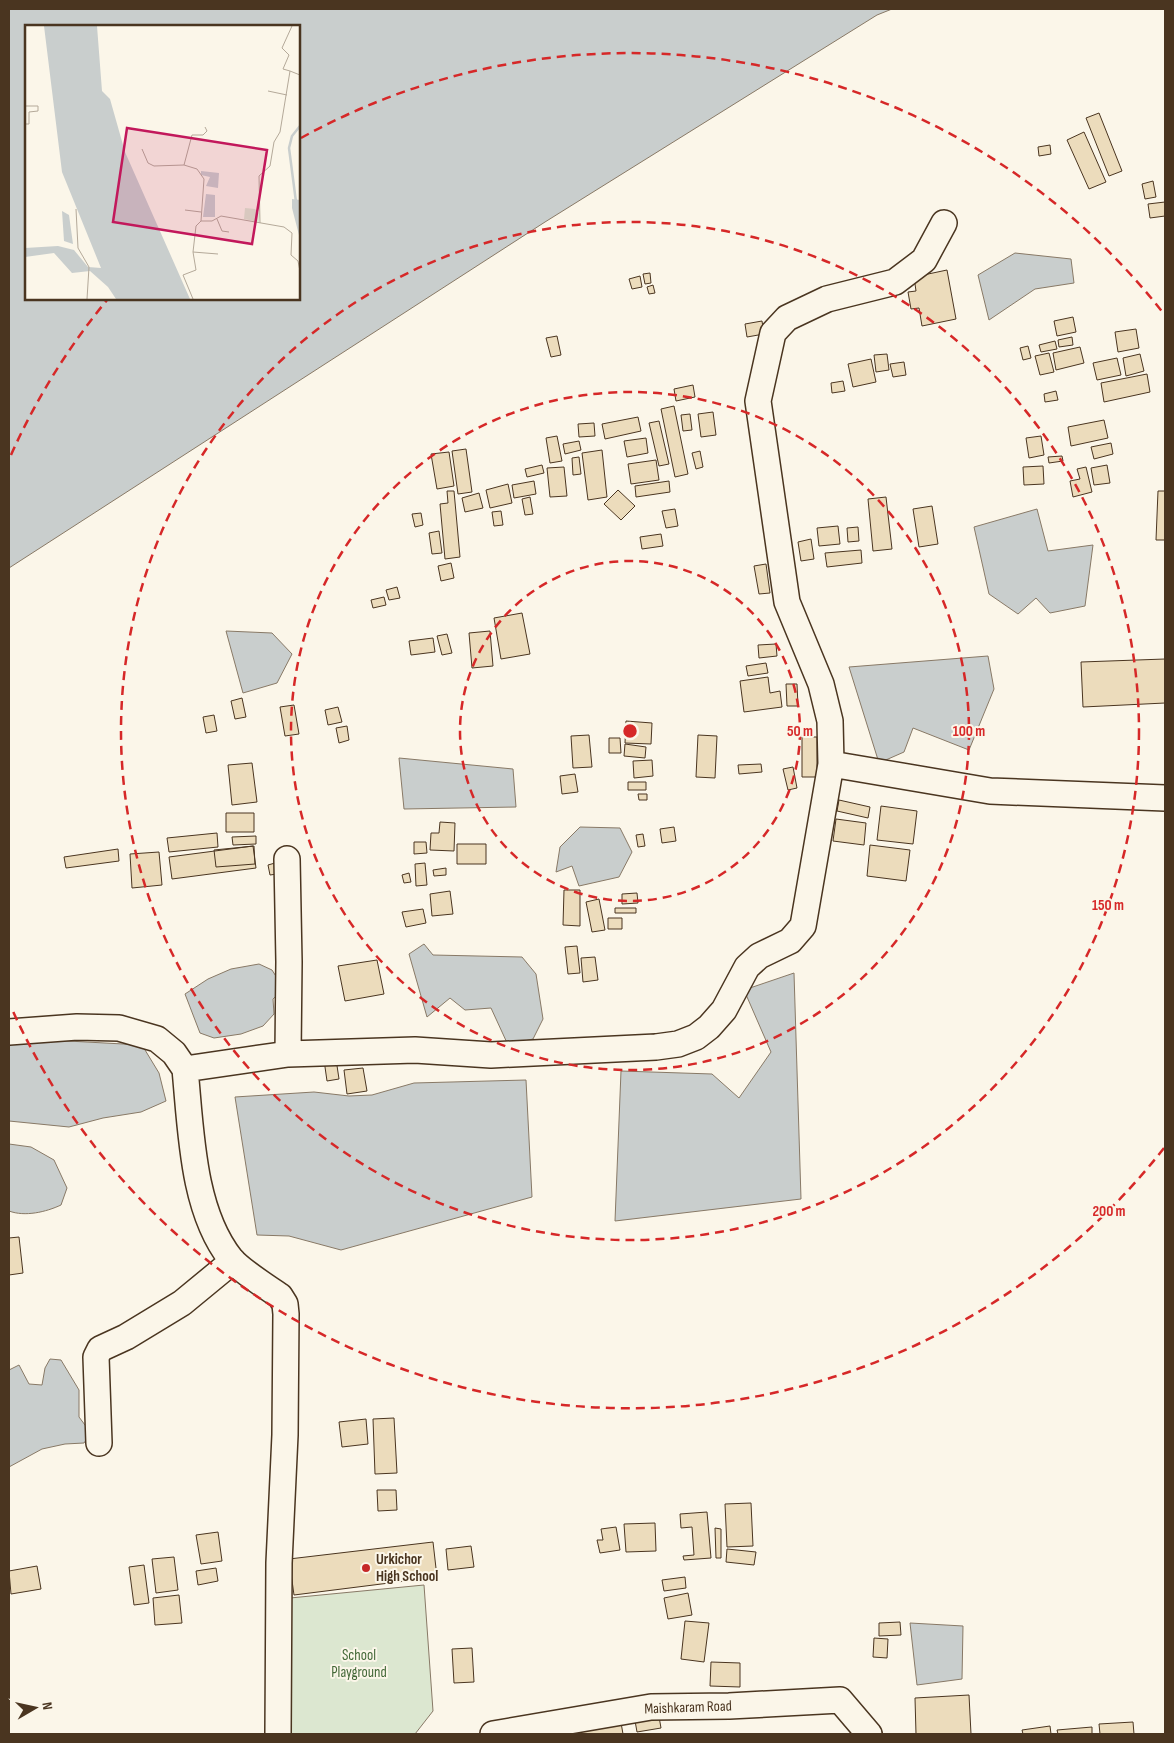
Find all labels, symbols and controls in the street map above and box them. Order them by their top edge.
inset map [25,25,300,300]
centre of rings [621,722,639,740]
text: 50 m [787,722,813,741]
text: 100 m [953,722,985,741]
text: 150 m [1092,896,1124,915]
text: 200 m [1092,1202,1126,1221]
place label: Urkichor High School [376,1550,438,1586]
marker: Urkichor High School [360,1562,372,1574]
park label: School Playground [331,1646,387,1682]
north arrow [10,1683,60,1733]
street label: Maishkaram Road [644,1696,732,1719]
text: N [38,1701,56,1711]

